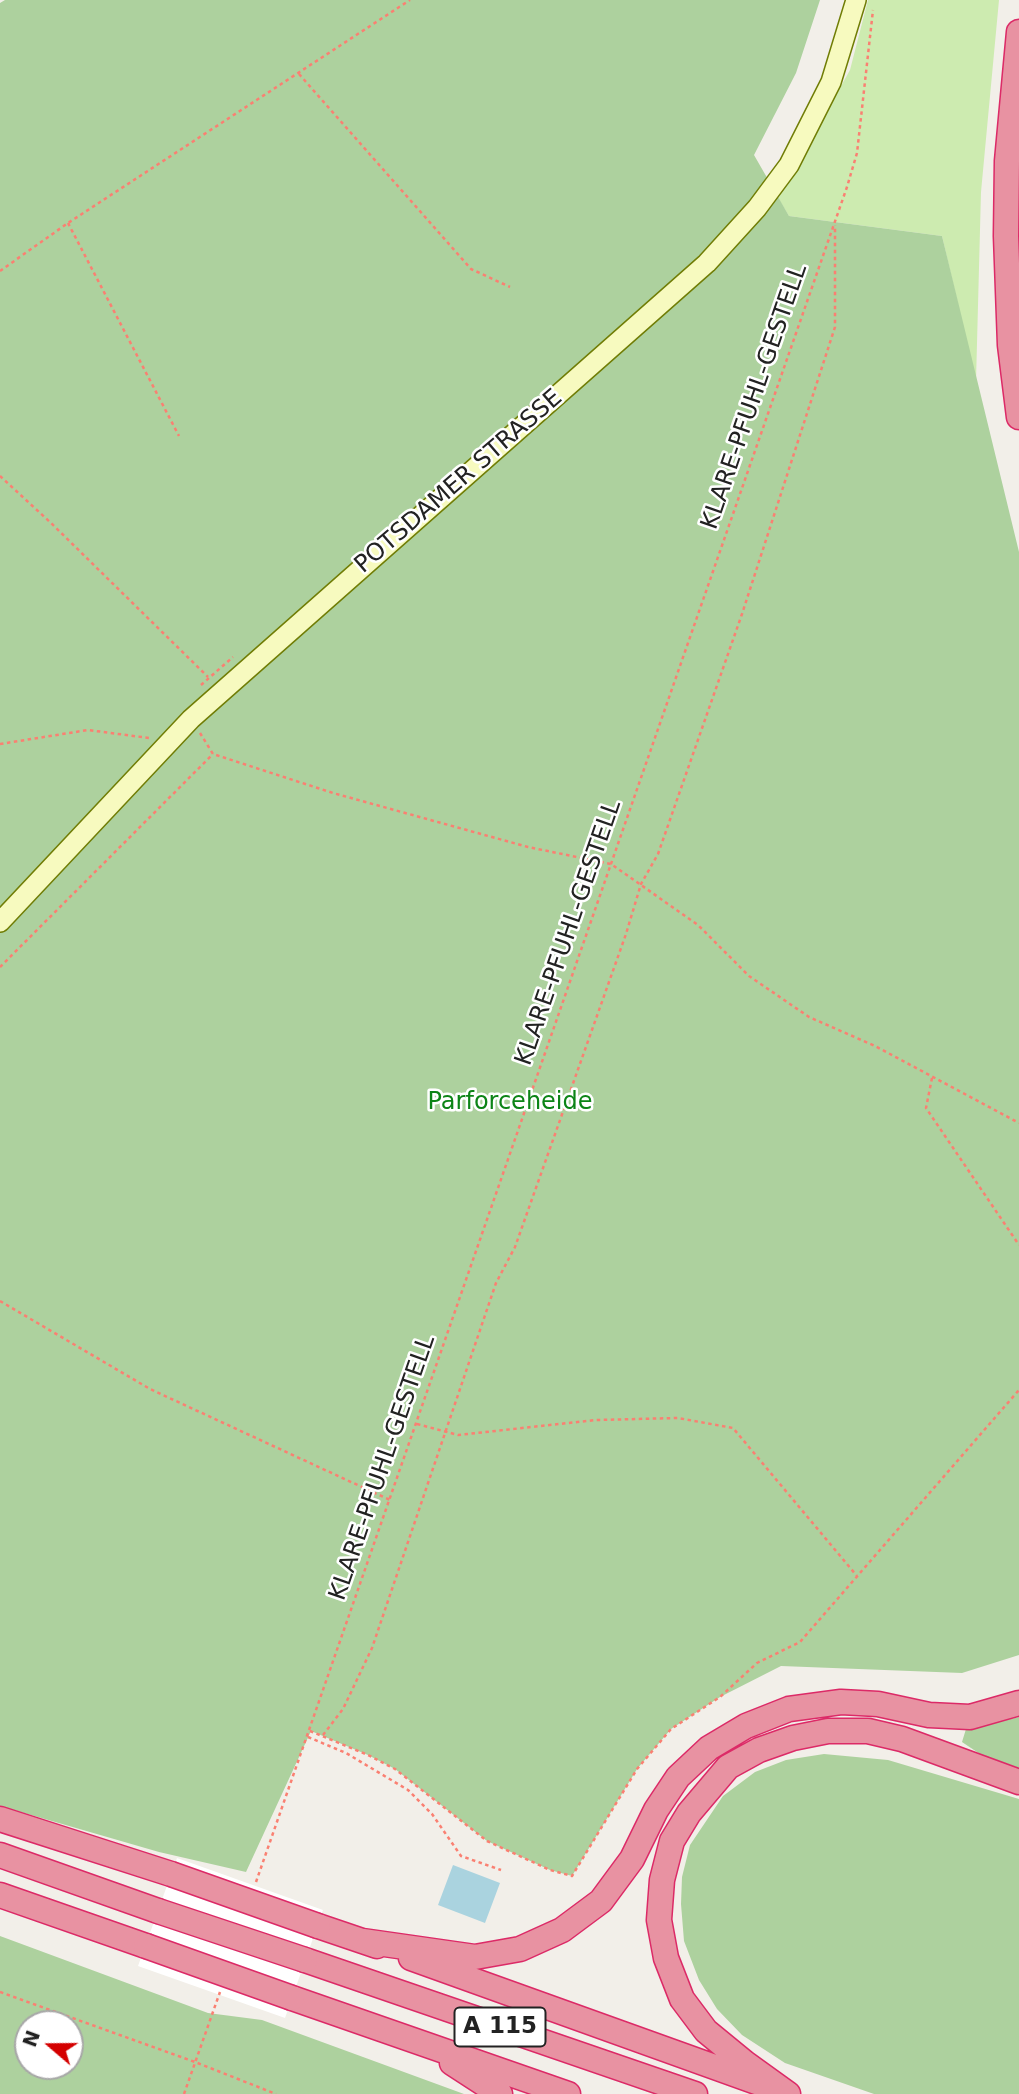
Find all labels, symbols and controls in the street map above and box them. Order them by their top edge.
street label: KLARE-PFUHL-GESTELL [696,261,814,533]
street label: POTSDAMER STRASSE [349,384,569,580]
street label: KLARE-PFUHL-GESTELL [510,797,628,1069]
park label: Parforceheide [427,1089,593,1117]
street label: KLARE-PFUHL-GESTELL [324,1332,442,1604]
road number: A 115 [454,2008,546,2046]
north arrow [14,2010,84,2080]
text: N [18,2027,44,2050]

